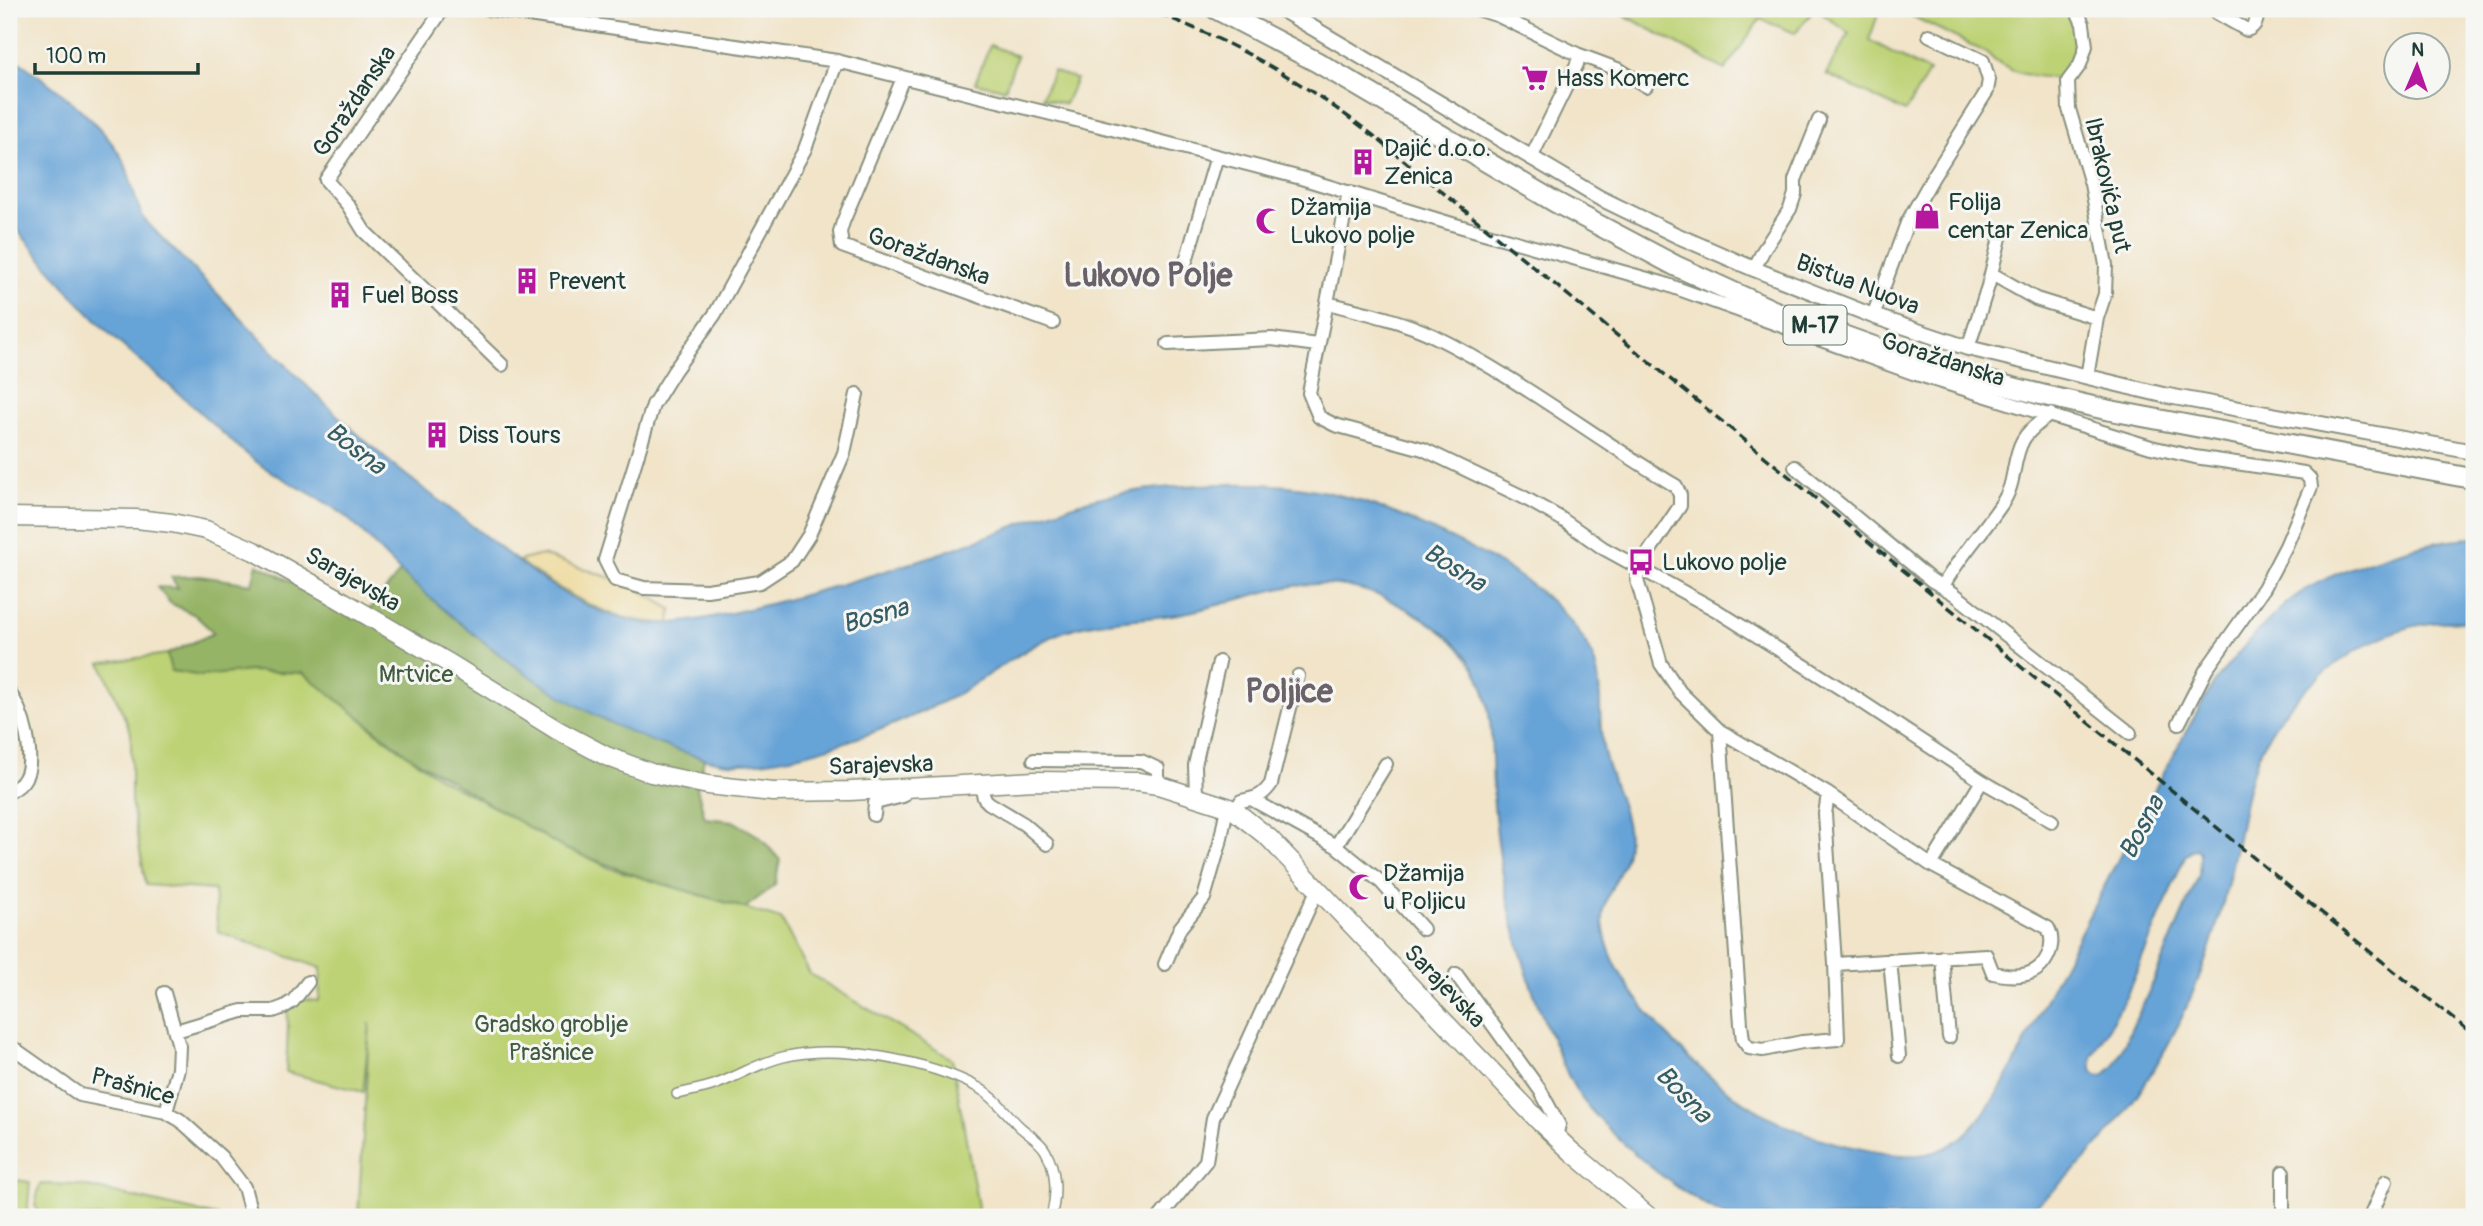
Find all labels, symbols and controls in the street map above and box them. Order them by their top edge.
scale bar [35,32,198,76]
north arrow [2382,32,2452,102]
text: N [2411,38,2425,62]
street label: Goraždanska [307,40,402,163]
text: 100 m [46,43,106,70]
supermarket icon: Hass Komerc [1520,63,1550,93]
place label: Hass Komerc [1556,64,1690,93]
street label: Ibrakovića put [2078,115,2137,256]
place label: Dajić d.o.o. Zenica [1384,134,1491,191]
building icon: Dajić d.o.o. Zenica [1348,147,1378,177]
place label: Folija centar Zenica [1948,188,2088,245]
place label: Džamija Lukovo polje [1290,193,1415,250]
shop icon: Folija centar Zenica [1912,201,1942,231]
mosque icon: Džamija Lukovo polje [1254,206,1284,236]
street label: Goraždanska [864,221,994,292]
street label: Bistua Nuova [1792,248,1924,321]
district label: Lukovo Polje [1064,256,1234,296]
building icon: Prevent [512,266,542,296]
place label: Prevent [548,267,626,296]
building icon: Fuel Boss [325,280,355,310]
place label: Fuel Boss [361,281,458,310]
road number: M-17 [1784,306,1846,344]
street label: Goraždanska [1877,326,2008,393]
water label: Bosna [319,416,393,483]
building icon: Diss Tours [422,420,452,450]
place label: Diss Tours [458,421,561,450]
water label: Bosna [1418,536,1493,600]
street label: Sarajevska [300,541,405,618]
bus stop icon: Lukovo polje [1626,547,1656,577]
place label: Lukovo polje [1662,548,1787,577]
water label: Bosna [839,591,914,641]
park label: Mrtvice [379,660,453,689]
district label: Poljice [1245,672,1334,712]
street label: Sarajevska [828,749,934,782]
water label: Bosna [2112,789,2173,865]
place label: Džamija u Poljicu [1383,859,1466,916]
mosque icon: Džamija u Poljicu [1347,872,1377,902]
street label: Sarajevska [1398,939,1492,1034]
park label: Gradsko groblje Prašnice [474,1010,628,1067]
water label: Bosna [1648,1059,1719,1131]
street label: Prašnice [88,1061,178,1112]

